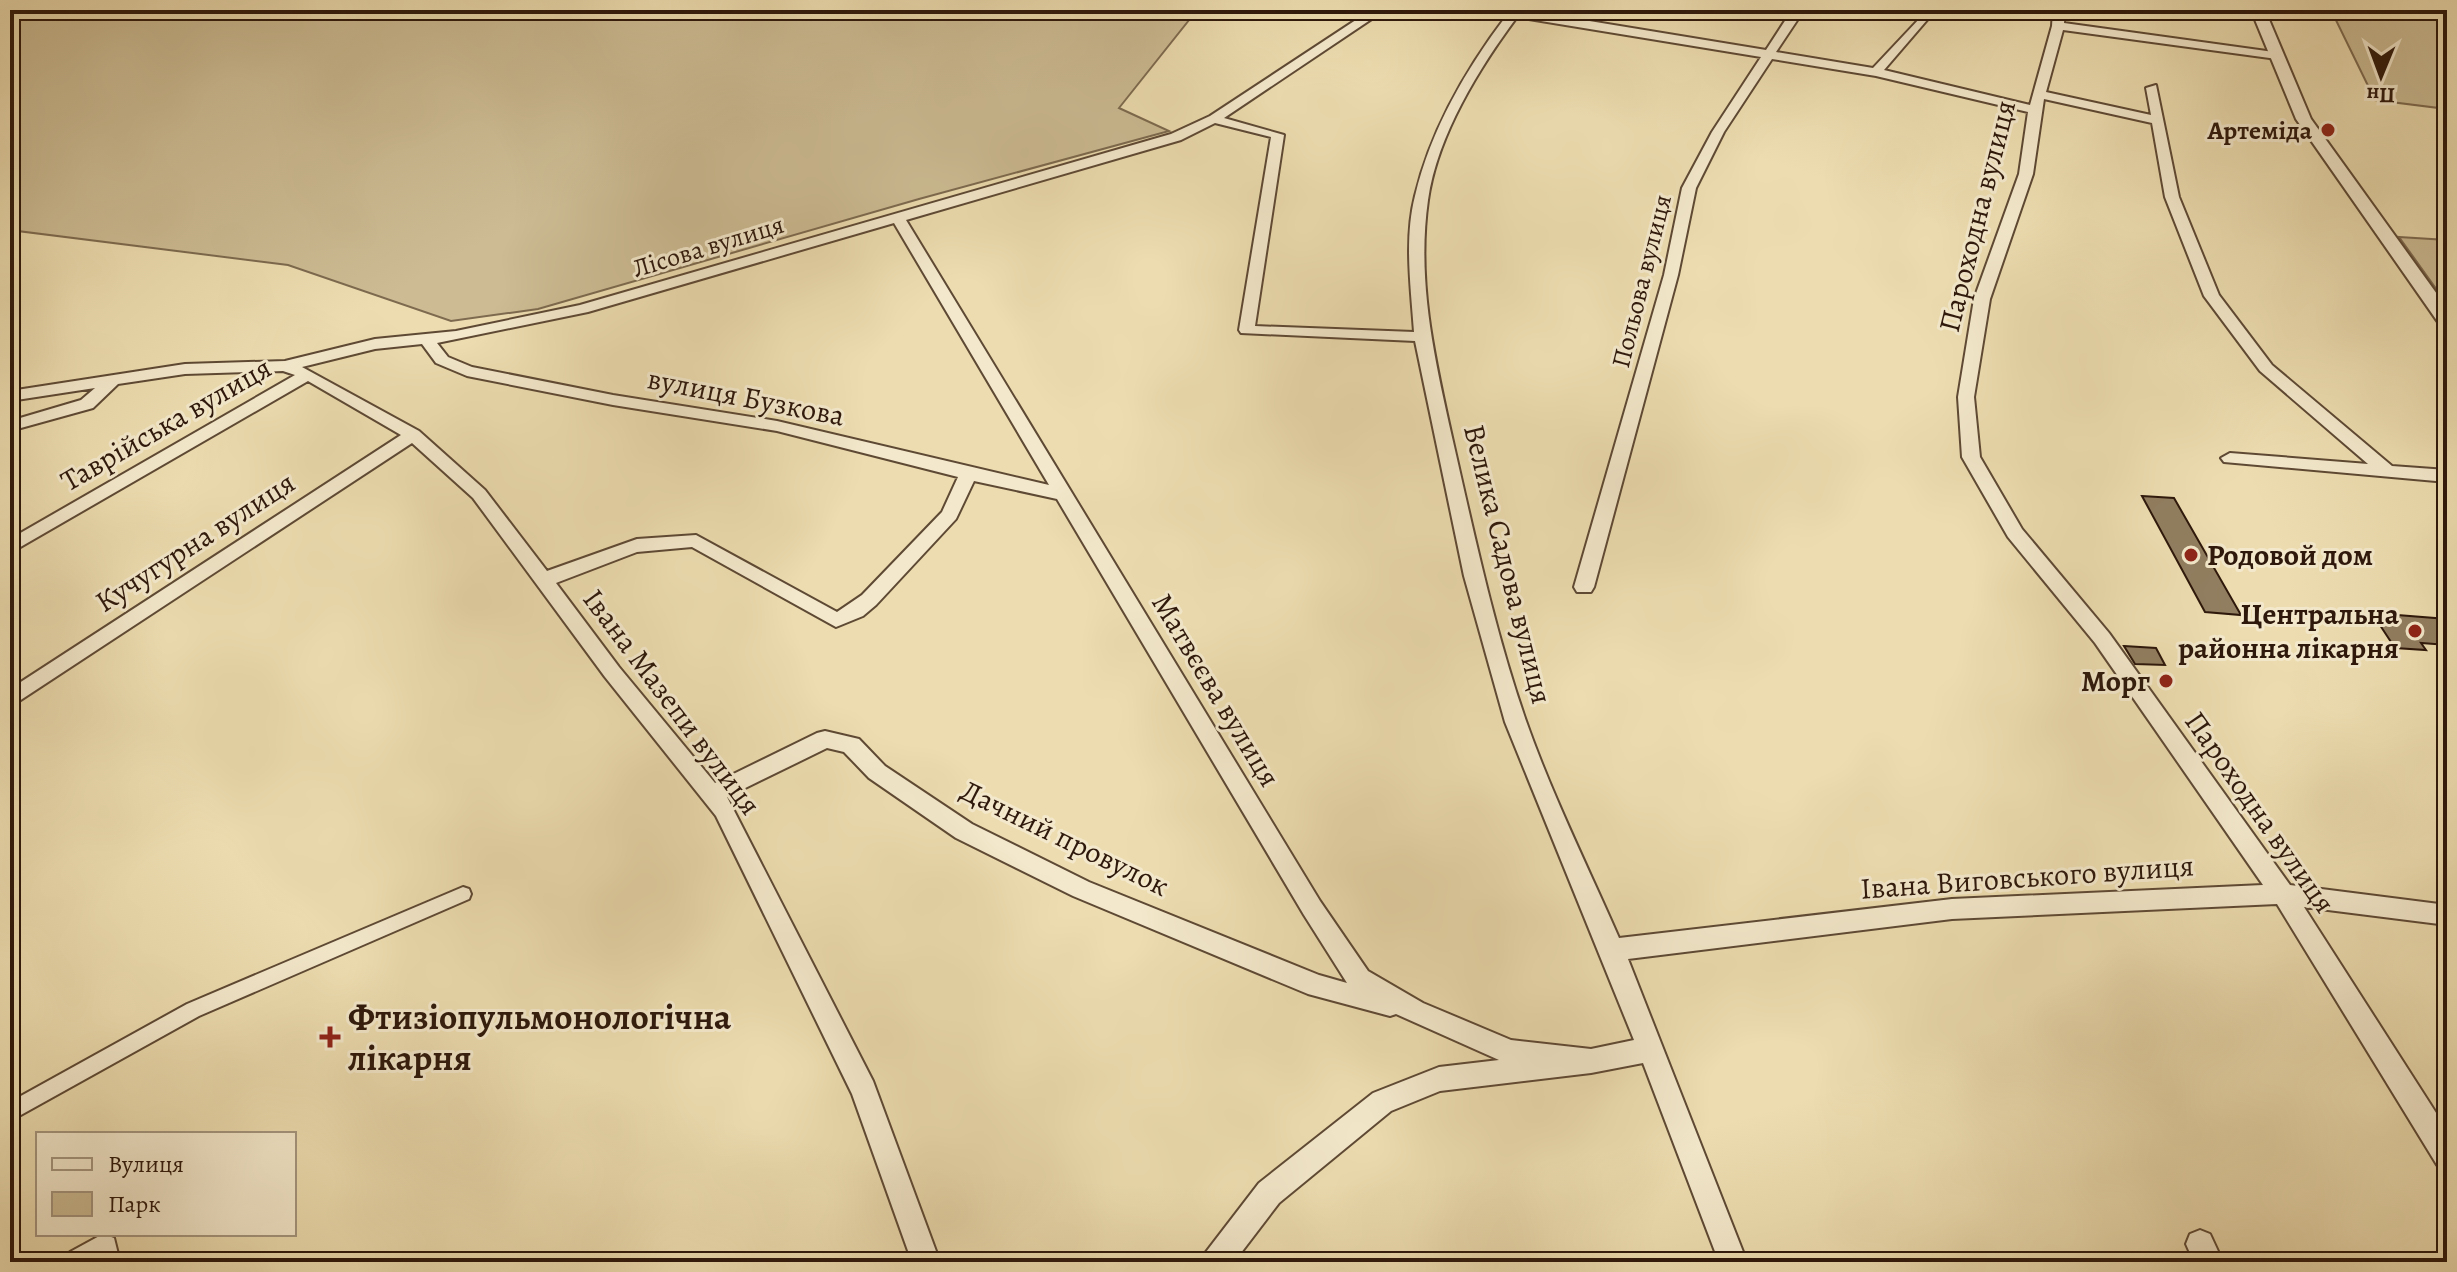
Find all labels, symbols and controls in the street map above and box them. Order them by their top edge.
north arrow [2341,36,2421,116]
text: Пн [2366,80,2395,110]
street label: Пароходна вулиця [1929,96,2025,336]
place label: Артеміда [2207,113,2313,148]
marker: Артеміда [2319,121,2337,139]
street label: Польова вулиця [1603,191,1680,371]
street label: Лісова вулиця [628,207,788,286]
street label: Таврійська вулиця [53,347,279,501]
street label: вулиця Бузкова [644,358,848,436]
street label: Велика Садова вулиця [1454,420,1562,708]
street label: Кучугурна вулиця [87,462,303,622]
place label: Родовой дом [2207,535,2373,575]
marker: Родовой дом [2182,546,2200,564]
street label: Івана Мазепи вулиця [574,581,770,823]
street label: Матвєєва вулиця [1142,586,1290,794]
place label: Центральна районна лікарня [2178,594,2400,668]
marker: Центральна районна лікарня [2406,622,2424,640]
place label: Морг [2081,661,2150,701]
marker: Морг [2157,672,2175,690]
street label: Пароходна вулиця [2175,703,2345,921]
street label: Дачний провулок [954,770,1176,906]
street label: Івана Виговського вулиця [1859,845,2195,909]
place label: Фтизіопульмонологічна лікарня [347,992,732,1082]
marker: Фтизіопульмонологічна лікарня [319,1026,341,1048]
legend [36,1132,296,1236]
text: Вулиця [108,1148,184,1180]
text: Парк [108,1188,161,1220]

